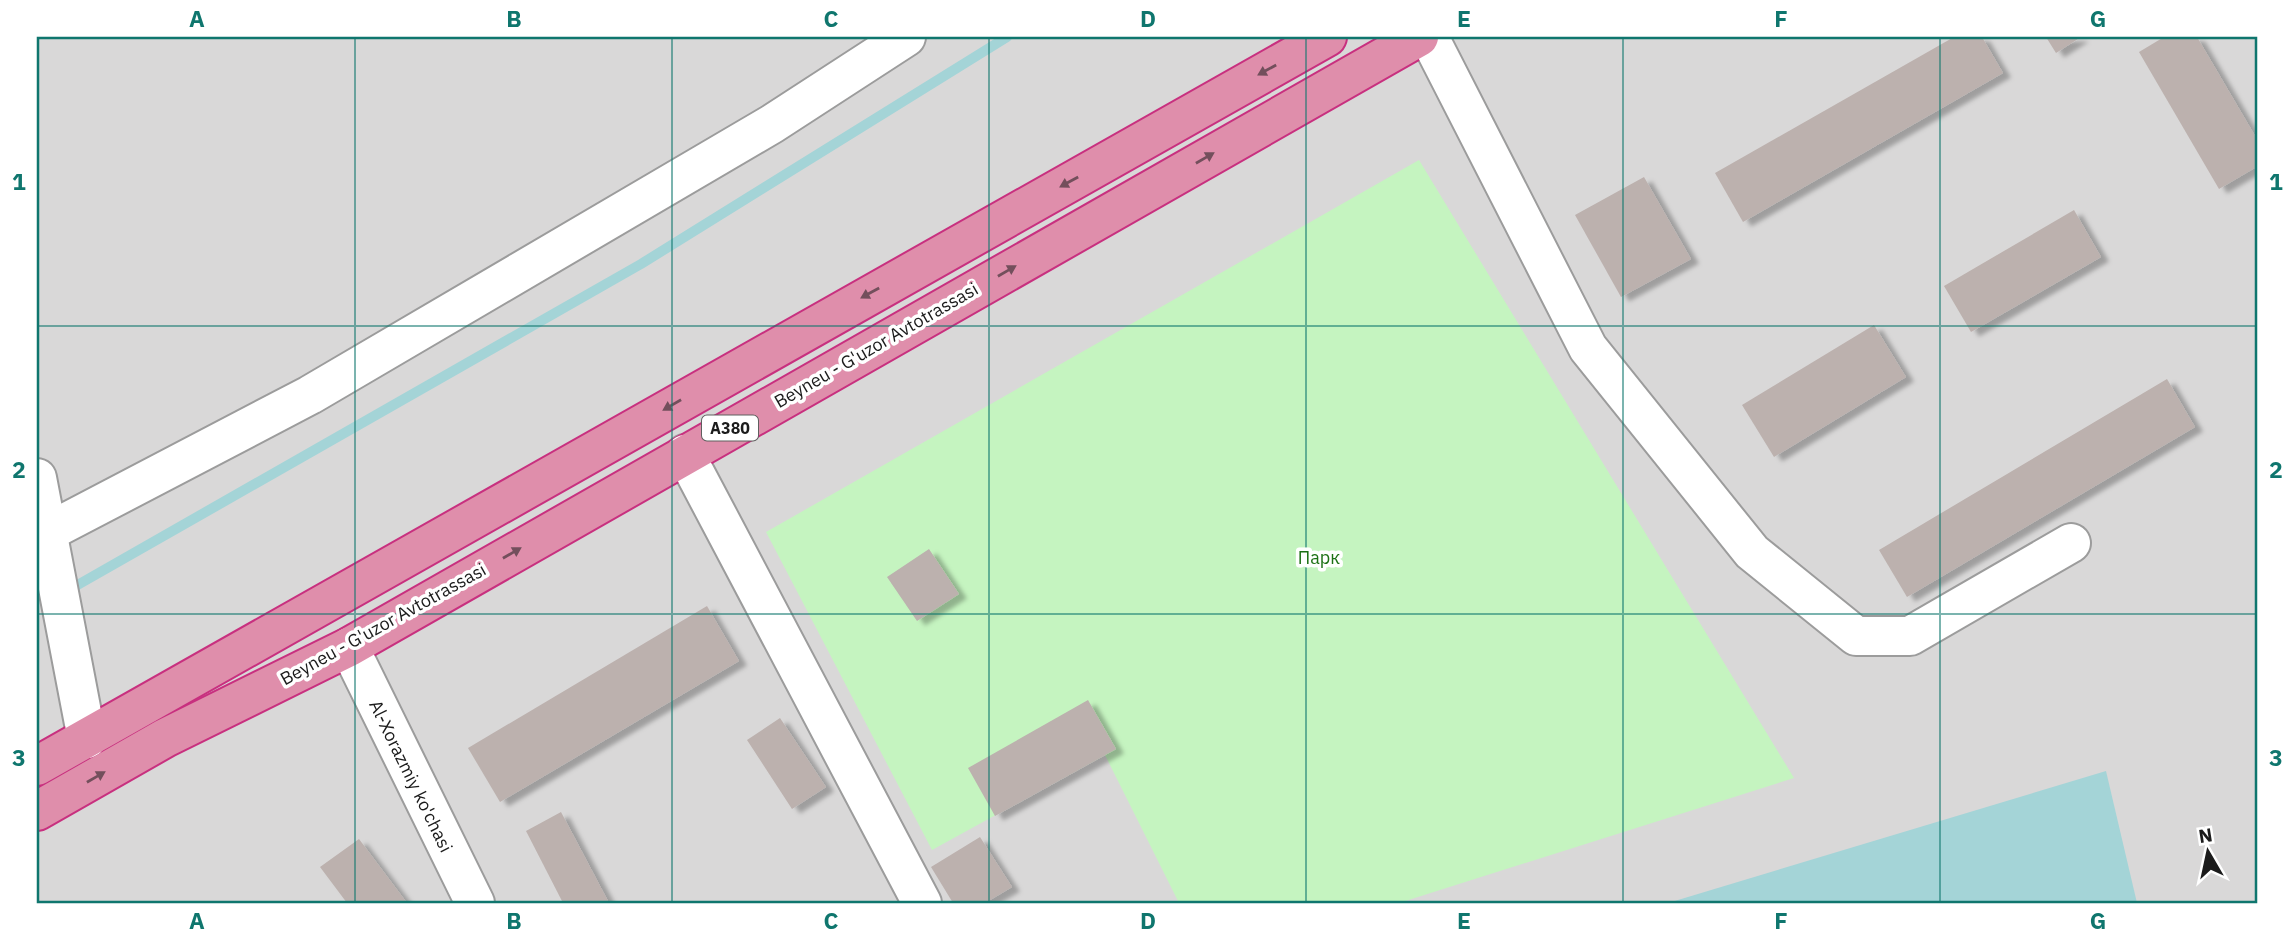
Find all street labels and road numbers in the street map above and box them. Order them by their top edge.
street label: Beyneu - G'uzor Avtotrassasi [770,277,982,413]
road number: A380 [702,416,758,440]
street label: Beyneu - G'uzor Avtotrassasi [276,558,490,690]
street label: Al-Xorazmiy ko'chasi [364,696,458,856]

